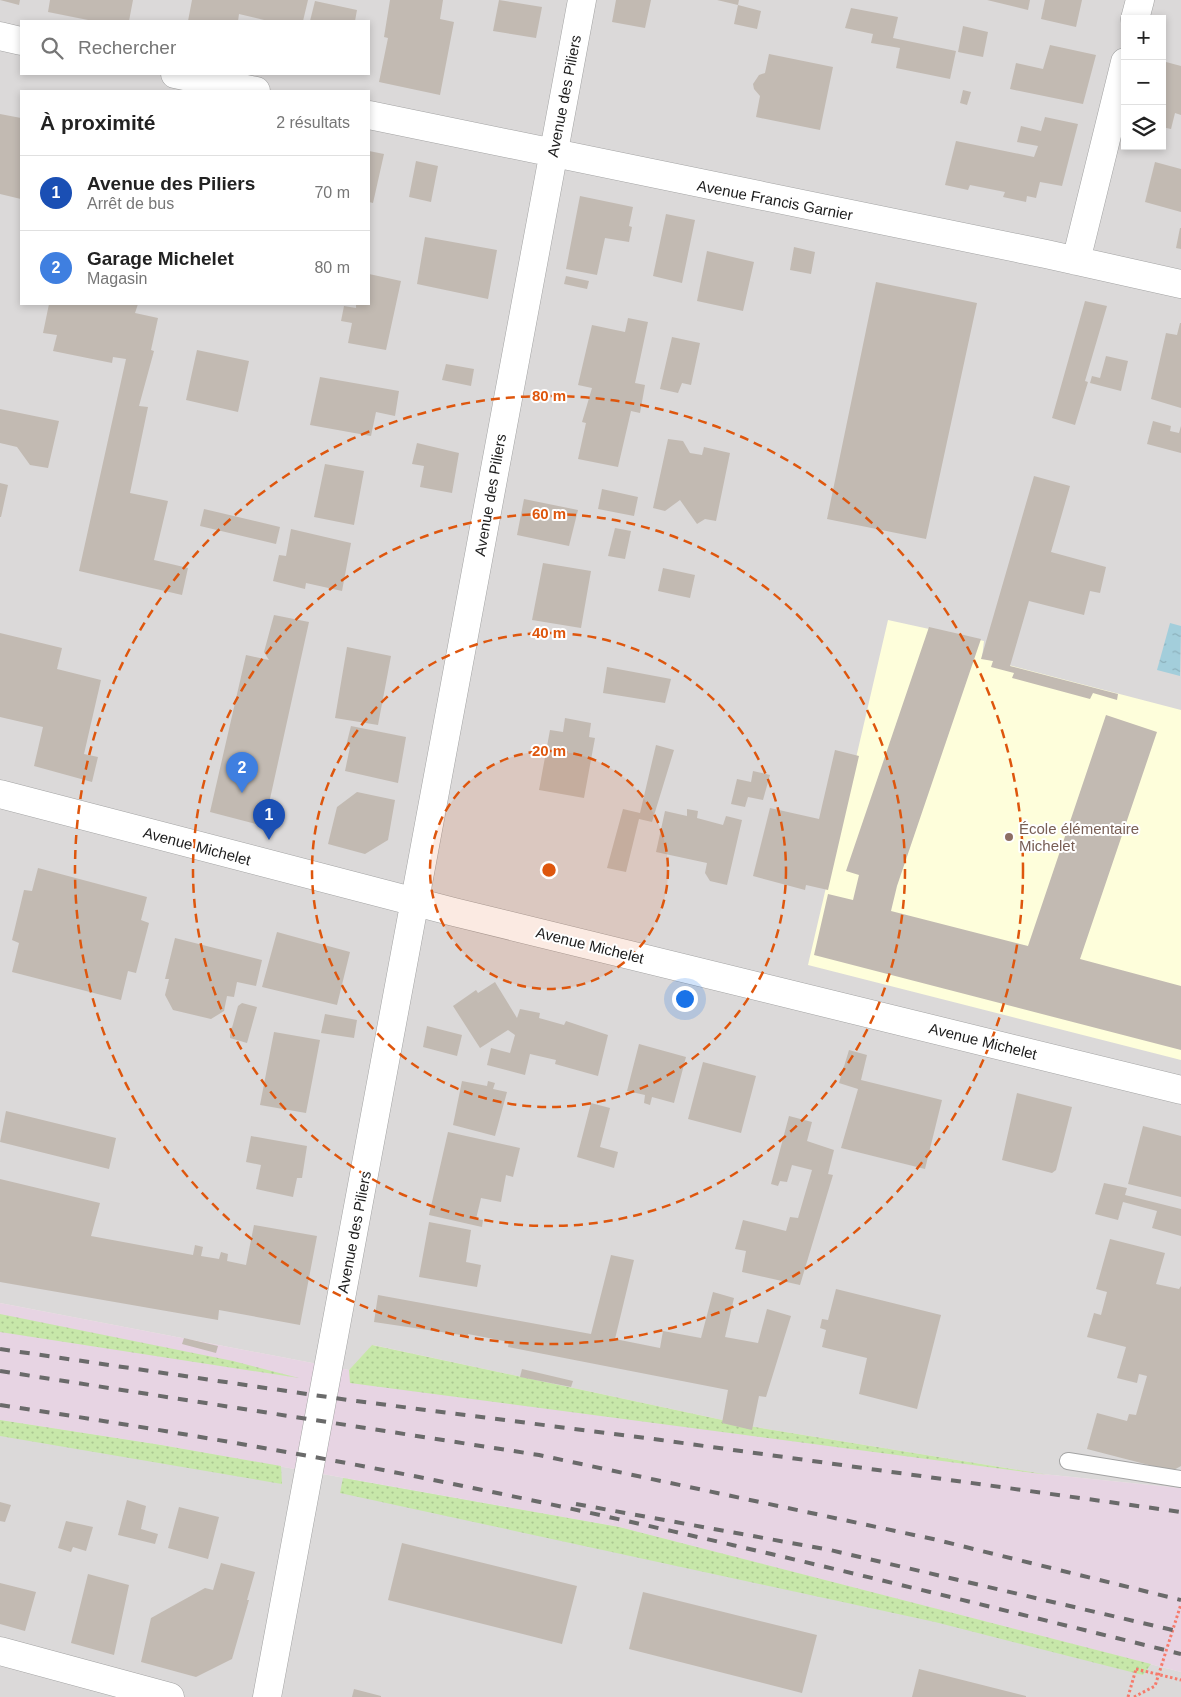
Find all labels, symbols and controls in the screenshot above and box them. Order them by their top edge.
map controls [1121,15,1166,150]
button: + [1121,15,1166,60]
search box [20,20,370,75]
icon: search [38,34,66,62]
street label: Avenue des Piliers [544,34,584,158]
text: Rechercher [78,37,176,58]
button: − [1121,60,1166,105]
button: layers [1121,105,1166,150]
text: À proximité [40,111,156,134]
text: 2 résultats [276,114,350,131]
text: Avenue des Piliers [87,173,255,194]
street label: Avenue Francis Garnier [696,177,854,223]
text: 1 [52,184,60,201]
text: 70 m [314,184,350,201]
text: Arrêt de bus [87,195,174,212]
text: Garage Michelet [87,248,234,269]
text: 2 [52,259,60,276]
text: 80 m [314,259,350,276]
text: Magasin [87,270,147,287]
text: 80 m [532,387,566,404]
street label: Avenue des Piliers [471,432,509,558]
text: 60 m [532,505,566,522]
text: 40 m [532,624,566,641]
text: 20 m [532,742,566,759]
pin: 2 [226,752,258,793]
pin: 1 [253,799,285,840]
place label: École élémentaire Michelet [1019,820,1139,854]
street label: Avenue Michelet [141,823,253,869]
marker: École élémentaire Michelet [1003,831,1015,843]
centre of rings [540,861,558,879]
street label: Avenue Michelet [534,923,647,967]
your location [672,986,698,1012]
street label: Avenue Michelet [927,1019,1040,1063]
street label: Avenue des Piliers [334,1170,374,1294]

